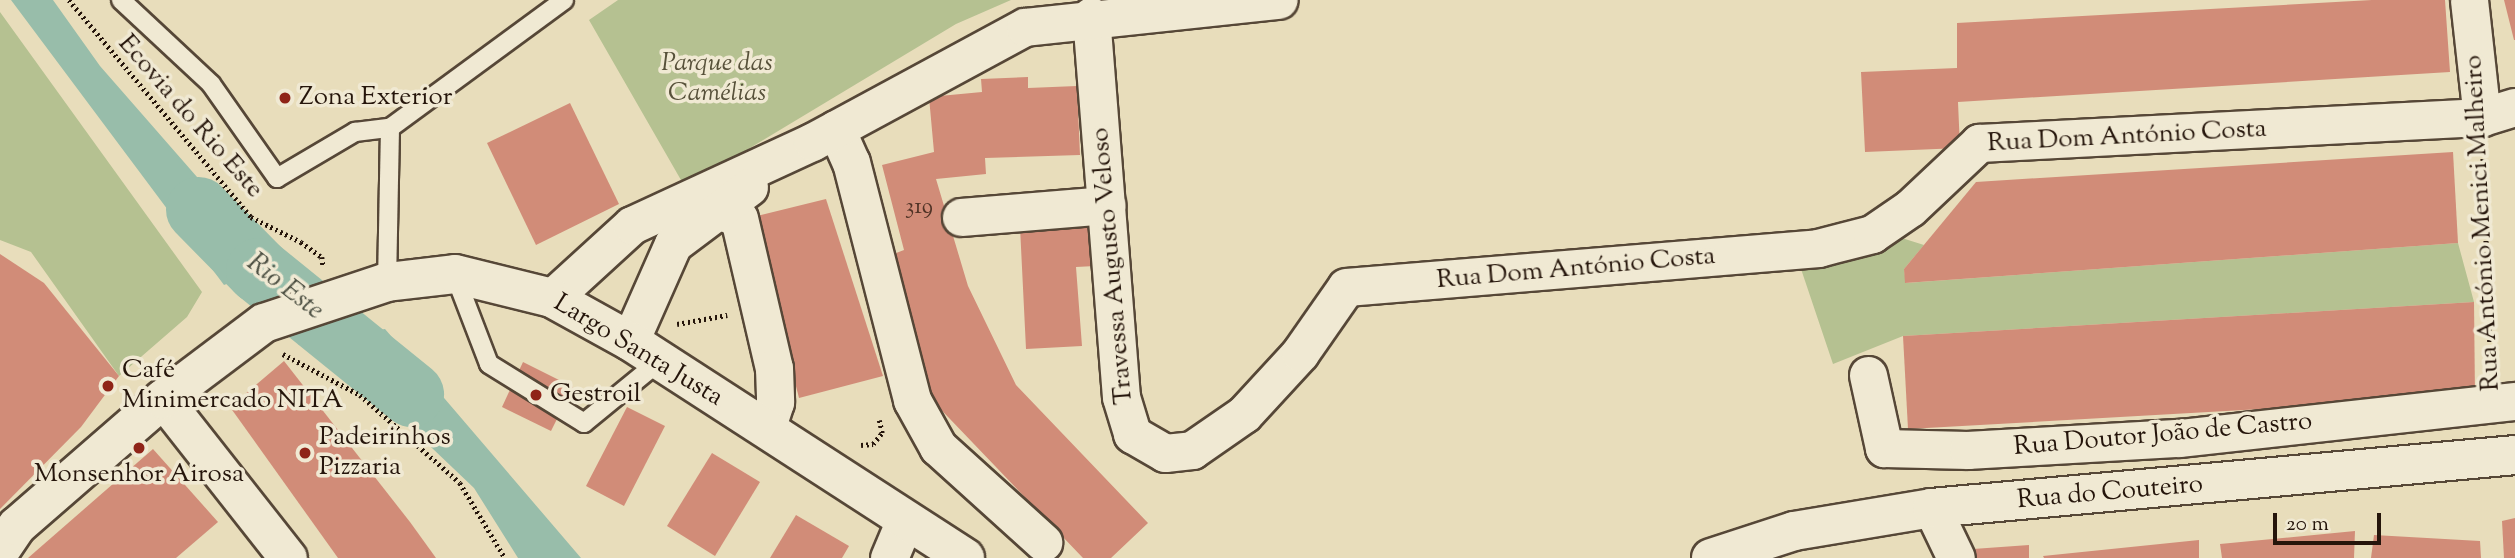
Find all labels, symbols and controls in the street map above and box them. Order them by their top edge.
street label: Ecovia do Rio Este [111,29,269,205]
park label: Parque das Camélias [661,48,773,110]
street label: Rua António Menici Malheiro [2459,54,2507,392]
place label: Zona Exterior [299,82,452,114]
marker: Zona Exterior [277,90,293,106]
street label: Rua Dom António Costa [1987,114,2267,160]
street label: Travessa Augusto Veloso [1085,126,1141,406]
house number: 319 [905,194,933,222]
street label: Rua Dom António Costa [1435,241,1717,297]
water label: Rio Este [240,246,330,328]
street label: Largo Santa Justa [548,288,728,414]
place label: Café Minimercado NITA [122,355,343,416]
marker: Café Minimercado NITA [100,378,116,394]
place label: Gestroil [550,379,641,411]
marker: Gestroil [528,387,544,403]
street label: Rua Doutor João de Castro [2012,406,2314,464]
place label: Padeirinhos Pizzaria [319,422,451,484]
marker: Monsenhor Airosa [131,440,147,456]
marker: Padeirinhos Pizzaria [297,445,313,461]
place label: Monsenhor Airosa [34,459,244,491]
street label: Rua do Couteiro [2016,469,2204,517]
scale bar [2277,498,2386,542]
text: 20 m [2286,510,2329,540]

